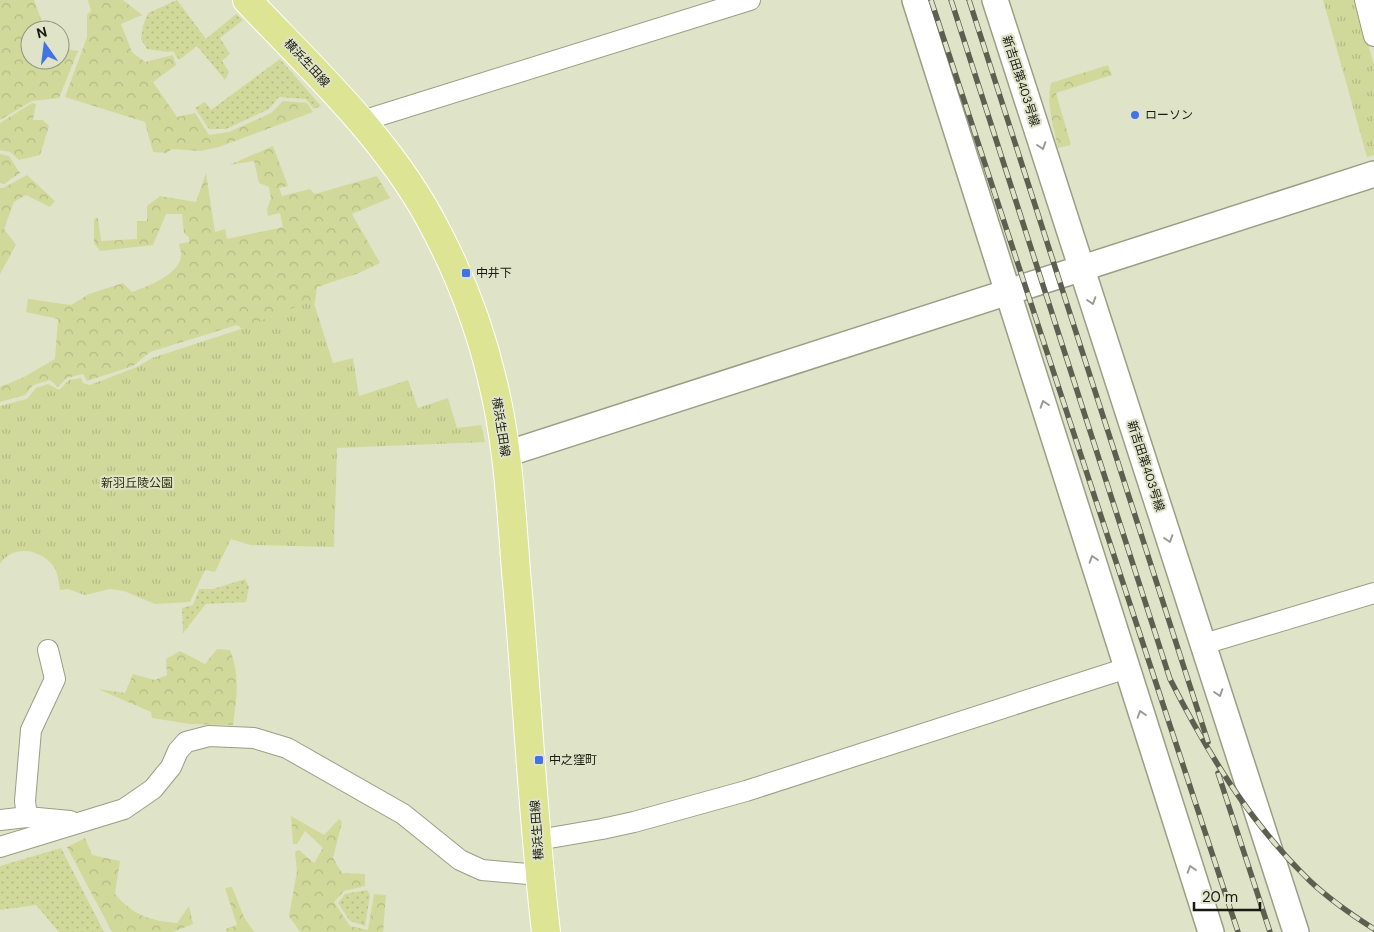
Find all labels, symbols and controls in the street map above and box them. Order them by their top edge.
north arrow [20,20,70,70]
text: N [35,22,49,42]
street label: 新吉田第403号線 [999,34,1043,128]
street label: 横浜生田線 [281,36,333,90]
place label: ローソン [1145,107,1193,123]
marker: ローソン [1129,109,1141,121]
one-way arrow [1036,142,1046,150]
place label: 中井下 [476,265,512,281]
marker: 中井下 [460,267,472,279]
one-way arrow [1087,296,1097,304]
street label: 横浜生田線 [488,396,514,458]
one-way arrow [1039,400,1049,409]
street label: 新吉田第403号線 [1124,419,1168,513]
park label: 新羽丘陵公園 [101,475,173,491]
one-way arrow [1164,534,1174,542]
one-way arrow [1089,555,1099,564]
one-way arrow [1214,689,1224,697]
one-way arrow [1137,710,1147,719]
place label: 中之窪町 [549,752,597,768]
marker: 中之窪町 [533,754,545,766]
street label: 横浜生田線 [527,800,547,860]
one-way arrow [1187,865,1197,874]
scale bar [1194,880,1260,912]
text: 20 m [1202,887,1238,907]

